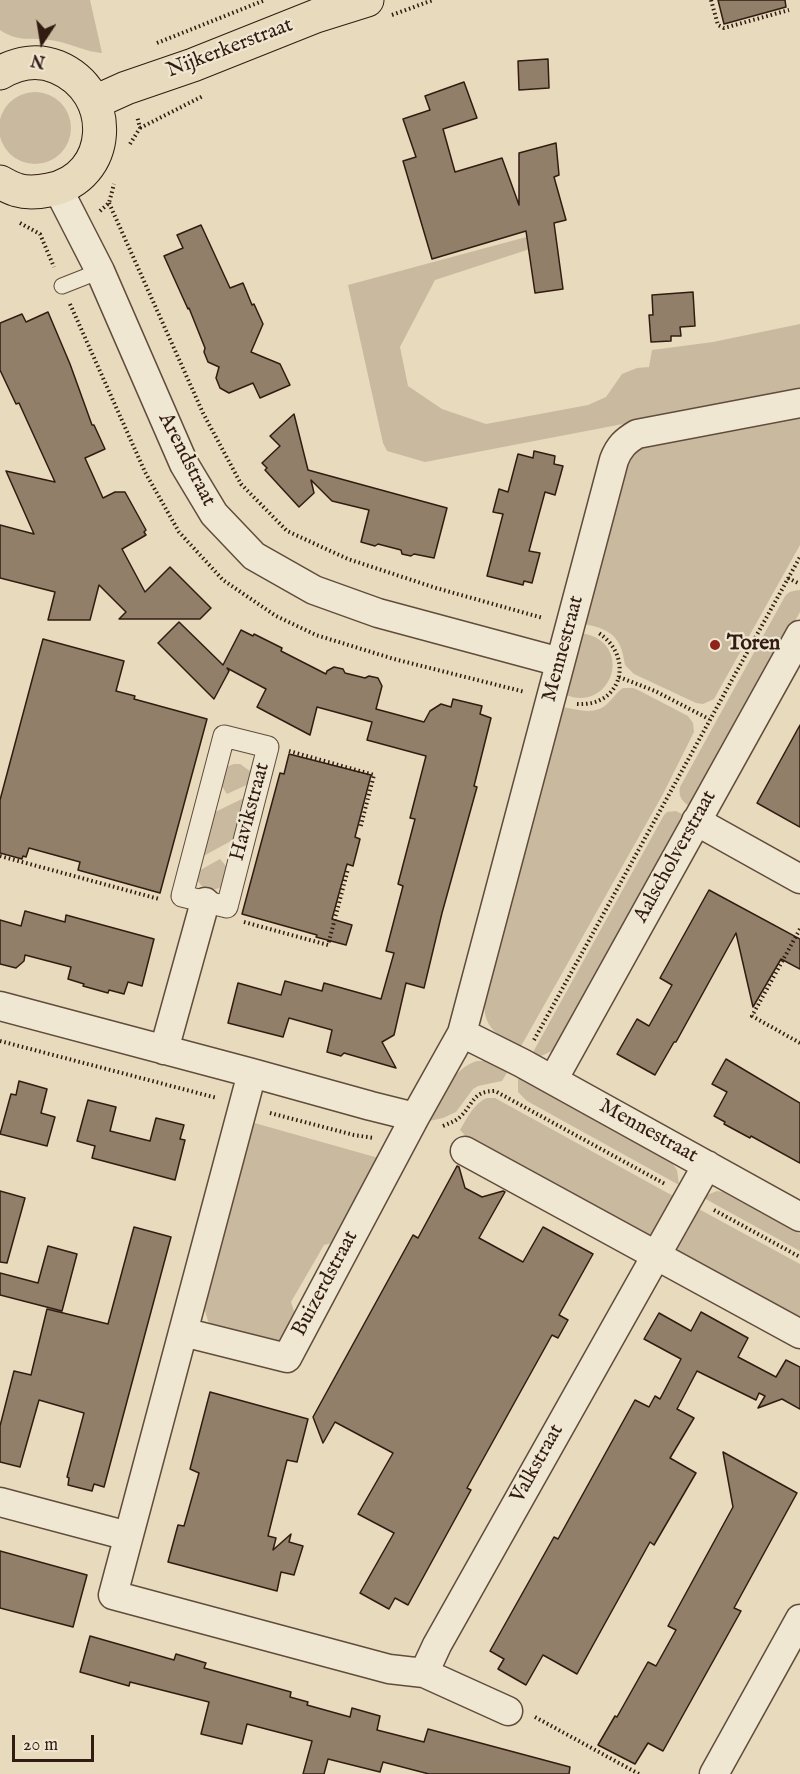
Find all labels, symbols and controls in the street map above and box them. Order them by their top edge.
north arrow [12,12,72,72]
street label: Nijkerkerstraat [163,13,297,85]
text: N [29,48,47,71]
street label: Arendstraat [152,409,220,511]
street label: Mennestraat [538,593,590,705]
place label: Toren [727,632,780,658]
marker: Toren [708,638,722,652]
street label: Havikstraat [226,760,276,864]
street label: Aalscholverstraat [629,786,723,928]
street label: Mennestraat [594,1095,702,1169]
street label: Buizerdstraat [288,1227,364,1341]
street label: Valkstraat [506,1420,570,1508]
scale bar [15,1723,98,1761]
text: 20 m [23,1734,58,1757]

